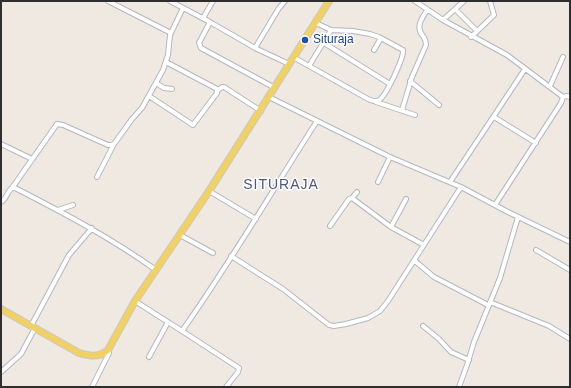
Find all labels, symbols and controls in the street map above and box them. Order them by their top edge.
place label: Situraja [313,33,354,47]
marker: Situraja [300,35,310,45]
district label: SITURAJA [243,177,319,193]

